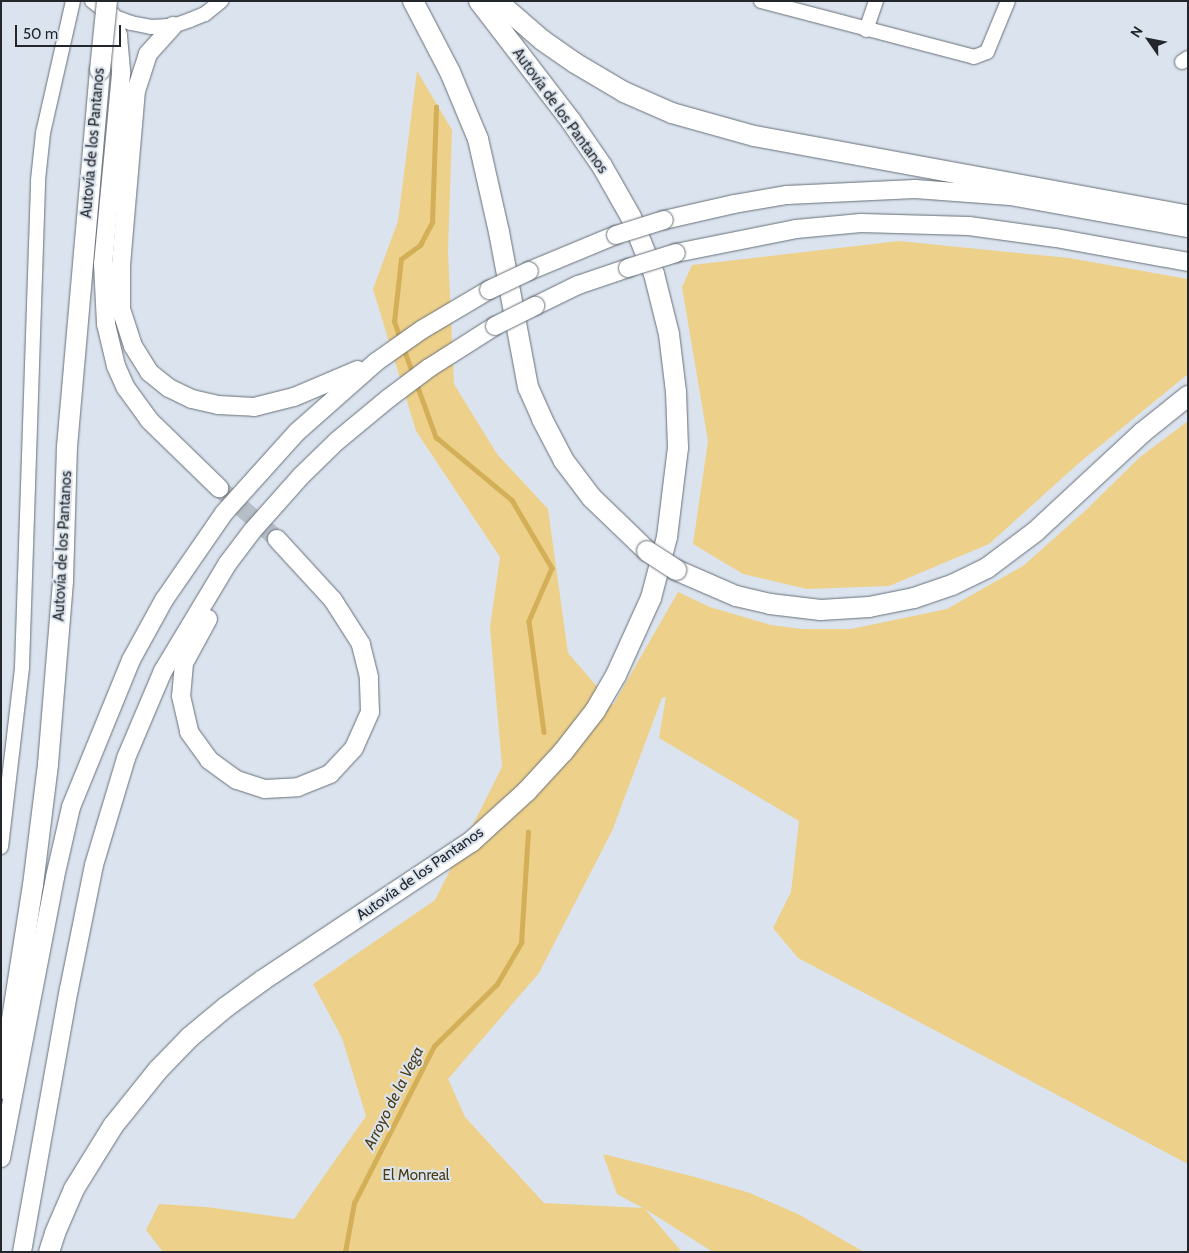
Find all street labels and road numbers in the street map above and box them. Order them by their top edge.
street label: Autovía de los Pantanos [508,45,612,177]
street label: Autovía de los Pantanos [77,67,109,219]
street label: Autovía de los Pantanos [50,470,76,622]
street label: Autovía de los Pantanos [353,823,487,925]

